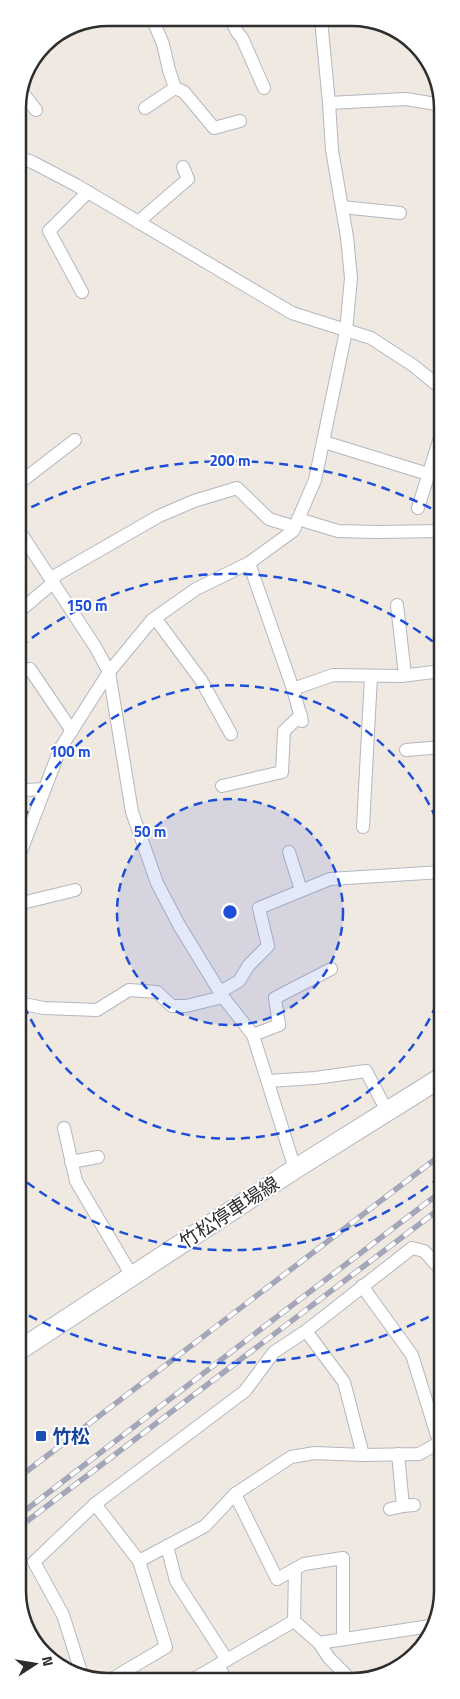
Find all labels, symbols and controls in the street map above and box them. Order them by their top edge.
text: 200 m [209,449,251,472]
text: 150 m [66,594,108,617]
text: 100 m [49,740,91,763]
text: 50 m [134,820,166,843]
centre of rings [221,903,239,921]
street label: 竹松停車場線 [173,1168,284,1255]
place label: 竹松 [52,1421,90,1450]
marker: 竹松 [34,1429,48,1443]
north arrow [10,1639,60,1689]
text: N [37,1654,59,1668]

